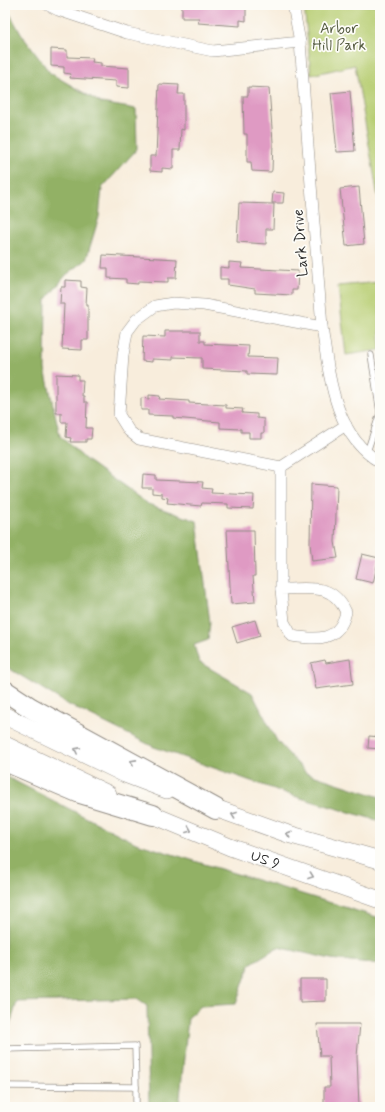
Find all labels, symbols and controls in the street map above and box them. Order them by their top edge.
park label: Arbor Hill Park [312,19,366,56]
street label: Lark Drive [289,208,313,277]
one-way arrow [74,747,81,755]
one-way arrow [130,759,137,767]
one-way arrow [231,812,238,820]
one-way arrow [185,825,193,833]
one-way arrow [285,830,292,839]
street label: US 9 [248,846,282,875]
one-way arrow [307,872,314,880]

